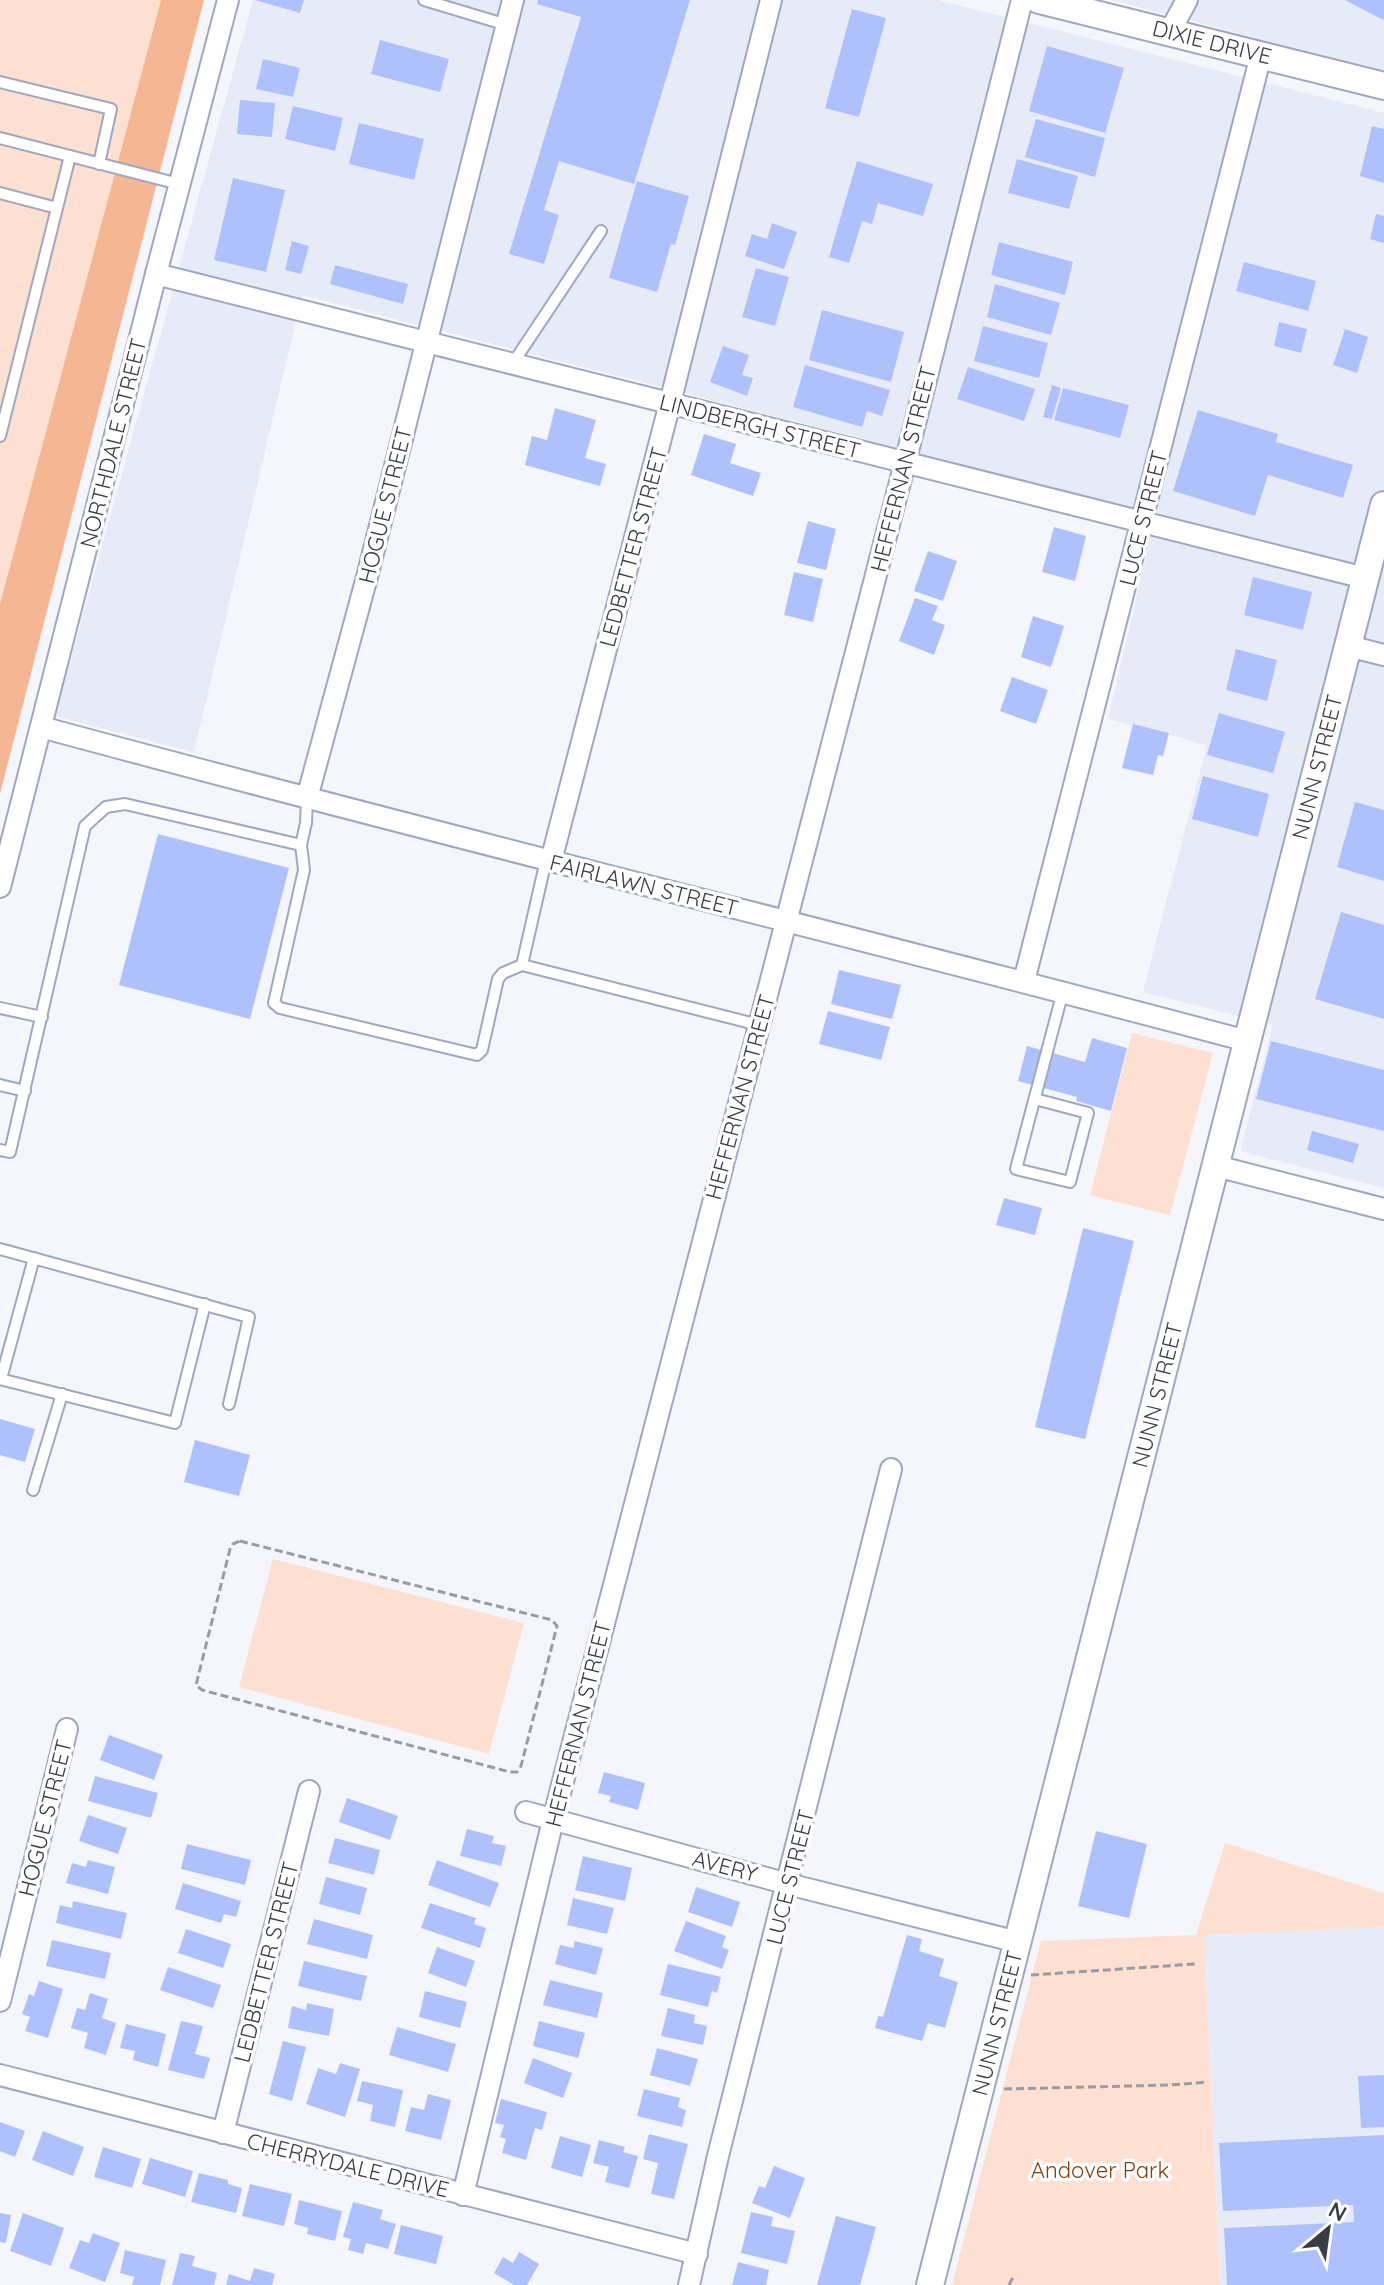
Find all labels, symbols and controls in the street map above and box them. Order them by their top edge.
street label: DIXIE DRIVE [1150,14,1274,70]
street label: NORTHDALE STREET [73,335,153,551]
street label: HEFFERNAN STREET [864,363,942,575]
street label: LINDBERGH STREET [657,387,863,465]
street label: HOGUE STREET [352,424,418,586]
street label: LEDBETTER STREET [593,444,673,650]
street label: LUCE STREET [1113,447,1173,589]
street label: NUNN STREET [1285,692,1349,842]
street label: FAIRLAWN STREET [547,848,741,922]
street label: HEFFERNAN STREET [699,991,781,1203]
street label: NUNN STREET [1125,1320,1189,1470]
street label: HEFFERNAN STREET [539,1618,617,1830]
street label: HOGUE STREET [12,1737,78,1899]
street label: LUCE STREET [760,1806,820,1948]
street label: AVERY [690,1844,760,1888]
street label: LEDBETTER STREET [227,1859,305,2065]
street label: NUNN STREET [965,1948,1029,2098]
street label: CHERRYDALE DRIVE [244,2126,452,2204]
park label: Andover Park [1031,2156,1169,2184]
north arrow [1288,2189,1368,2269]
text: N [1324,2195,1352,2228]

